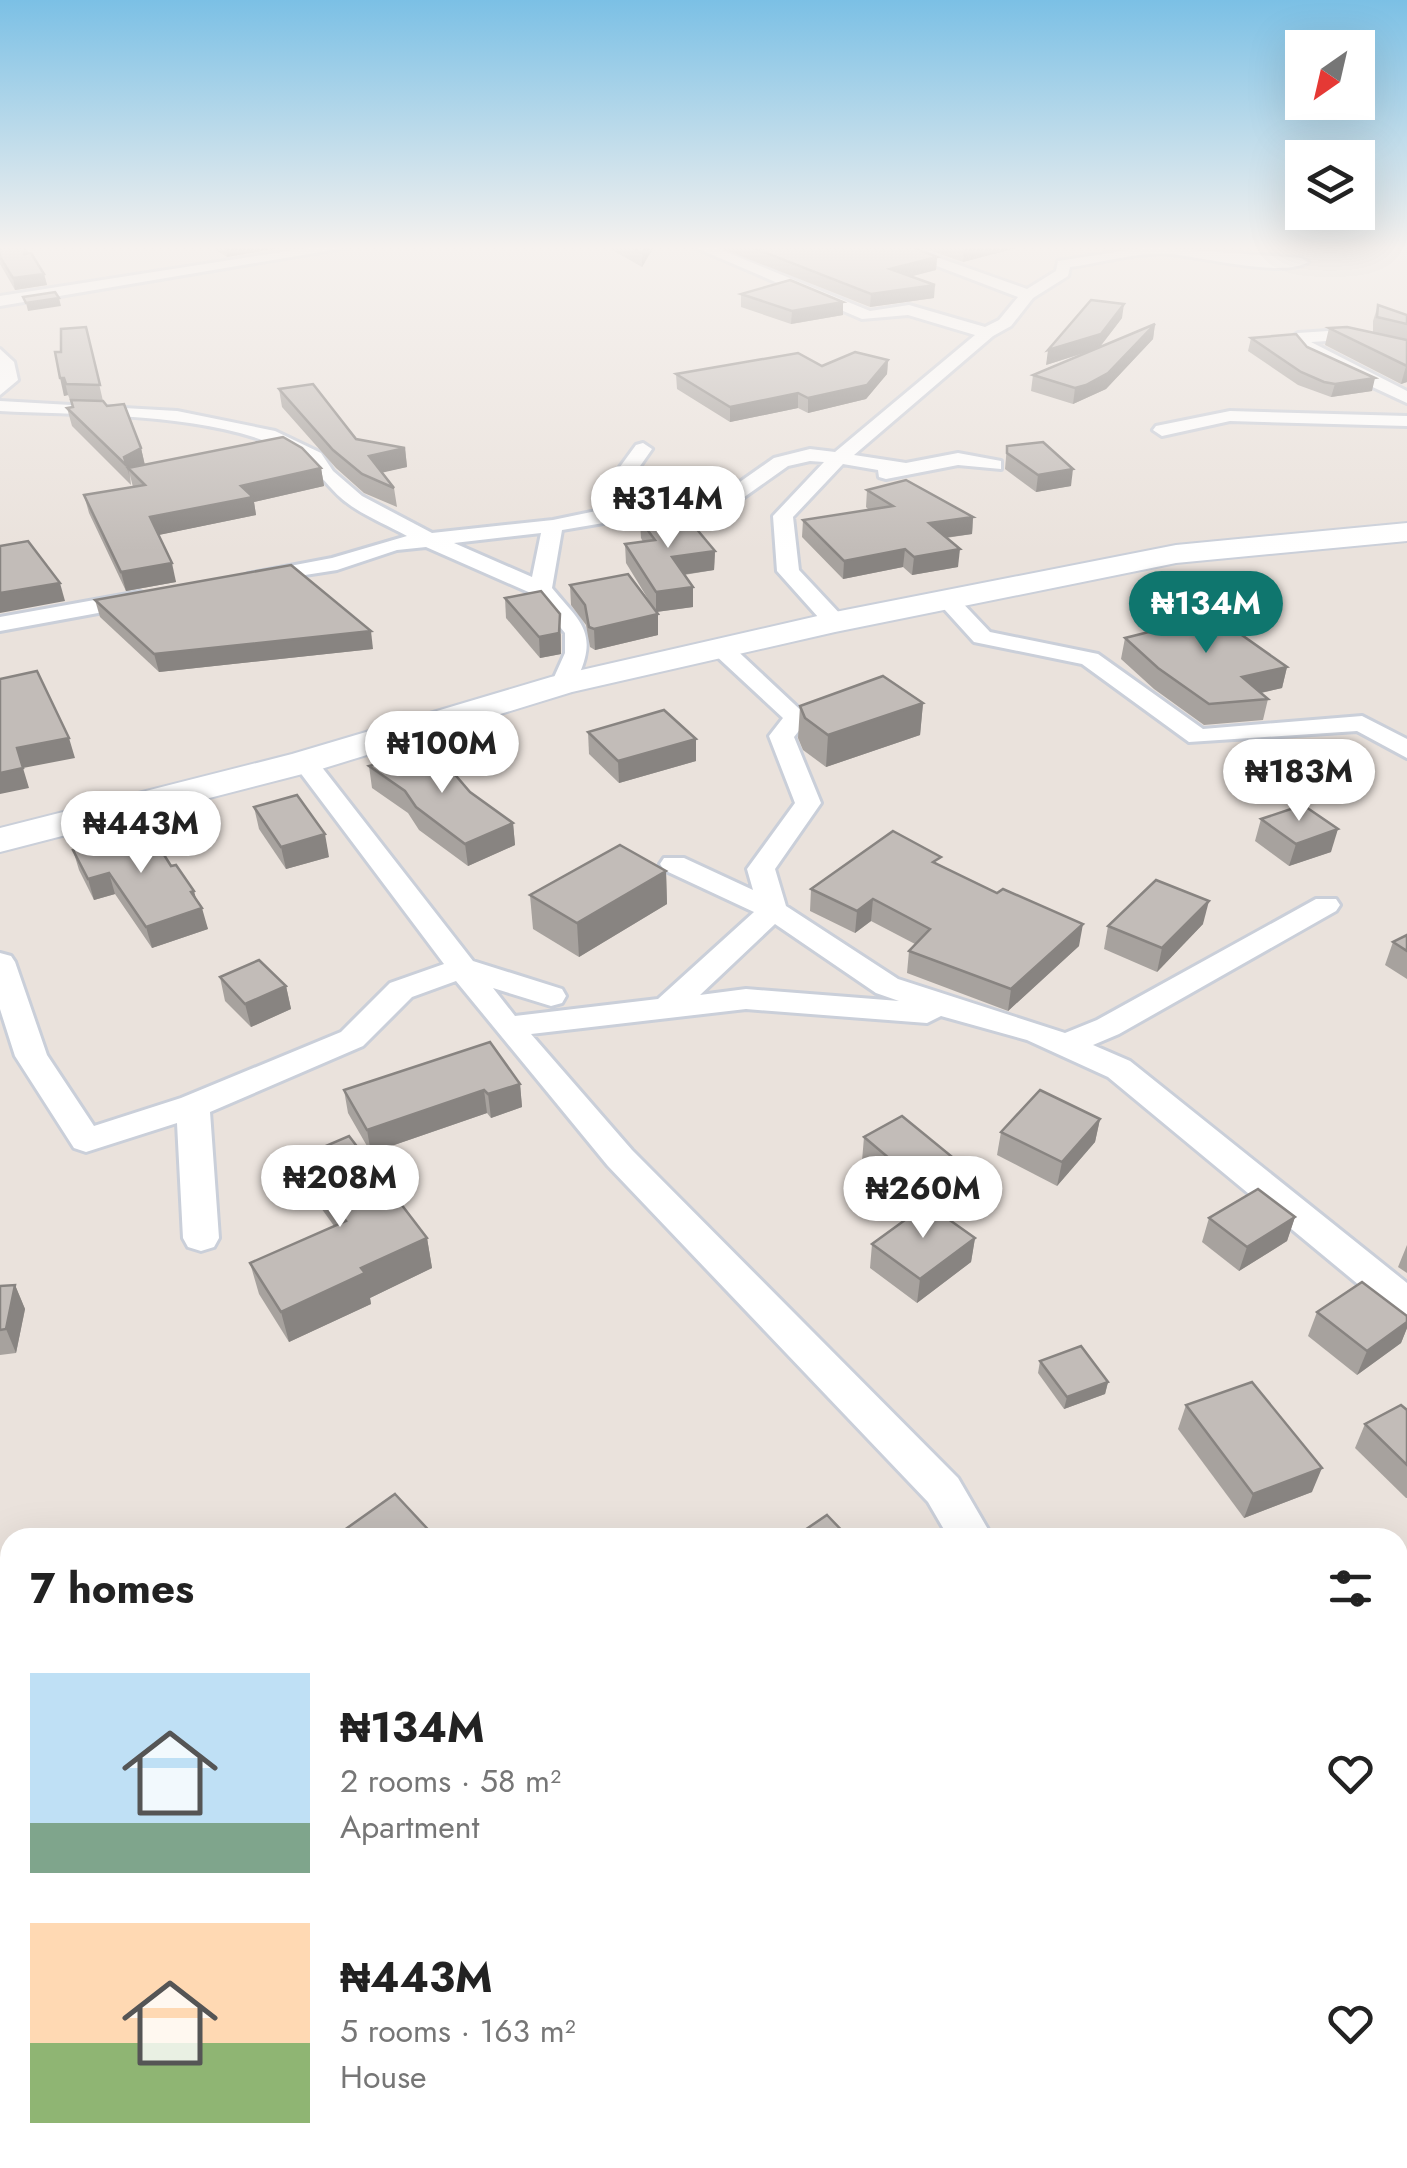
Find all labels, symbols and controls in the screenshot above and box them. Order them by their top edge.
north arrow [1285,30,1375,120]
map controls [1285,30,1375,230]
button: layers [1285,140,1375,230]
pin: ₦314M [598,466,738,551]
text: ₦314M [613,475,723,521]
pin: ₦134M [1136,571,1276,656]
text: ₦134M [1151,580,1261,626]
pin: ₦100M [372,711,512,796]
text: ₦100M [387,720,497,766]
pin: ₦183M [1229,739,1369,824]
text: ₦183M [1245,748,1353,794]
pin: ₦443M [71,791,211,876]
text: ₦443M [83,800,199,846]
pin: ₦208M [270,1145,410,1230]
text: ₦208M [283,1154,397,1200]
pin: ₦260M [853,1156,993,1241]
text: ₦260M [865,1165,981,1211]
text: 7 homes [30,1558,194,1619]
icon: filters [1323,1561,1378,1616]
text: ₦134M [340,1697,485,1758]
icon: home [110,1713,230,1833]
icon: heart [1323,1746,1378,1801]
text: 2 rooms · 58 m² [340,1758,561,1804]
text: Apartment [340,1804,479,1850]
text: ₦443M [340,1947,492,2008]
icon: home [110,1963,230,2083]
icon: heart [1323,1996,1378,2051]
text: 5 rooms · 163 m² [340,2008,576,2054]
text: House [340,2054,427,2100]

